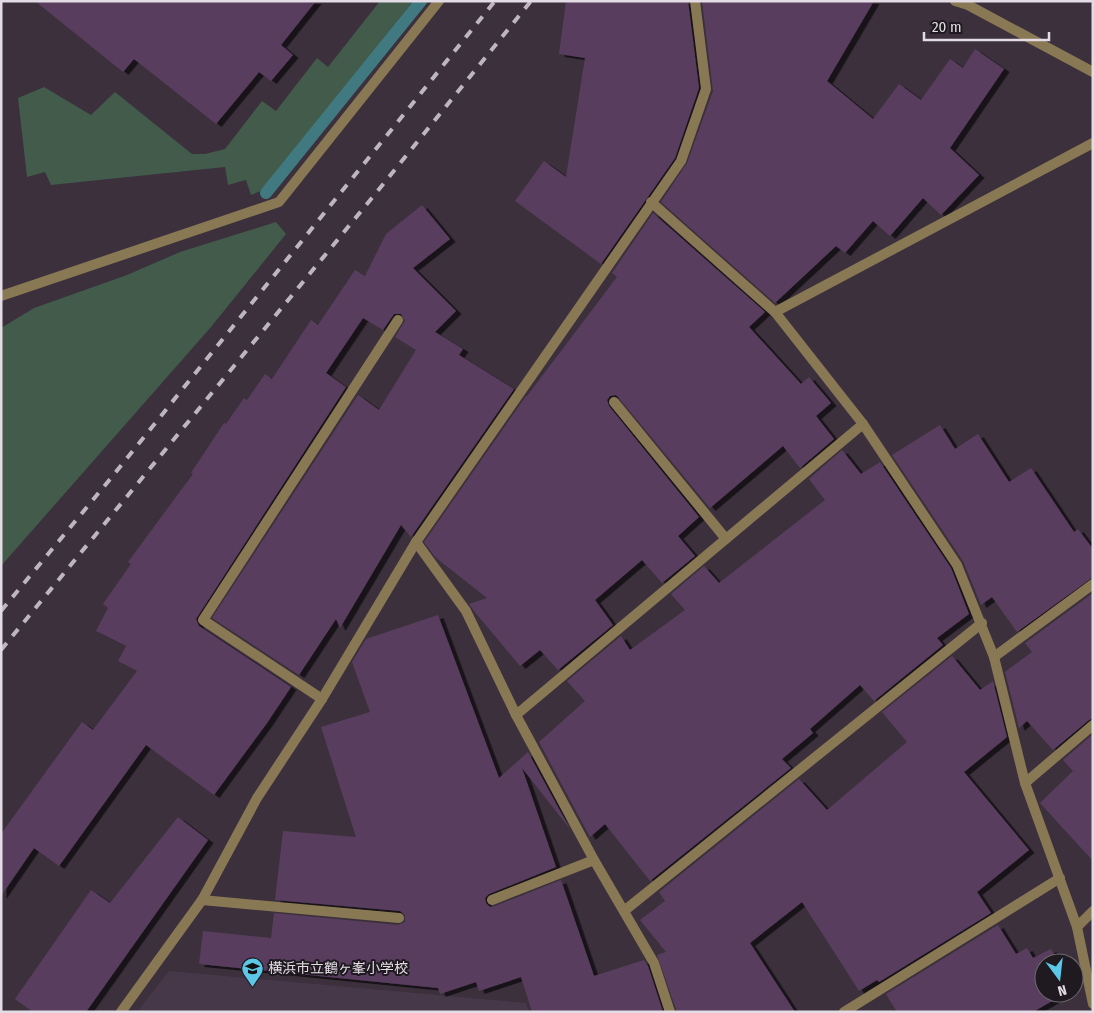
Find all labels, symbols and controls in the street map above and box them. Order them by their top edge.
scale bar [924,10,1049,42]
text: 20 m [932,18,962,36]
north arrow [1034,953,1084,1003]
school or university icon: 横浜市立鶴ヶ峯小学校 [240,956,264,987]
place label: 横浜市立鶴ヶ峯小学校 [268,960,408,977]
text: N [1056,981,1068,999]

